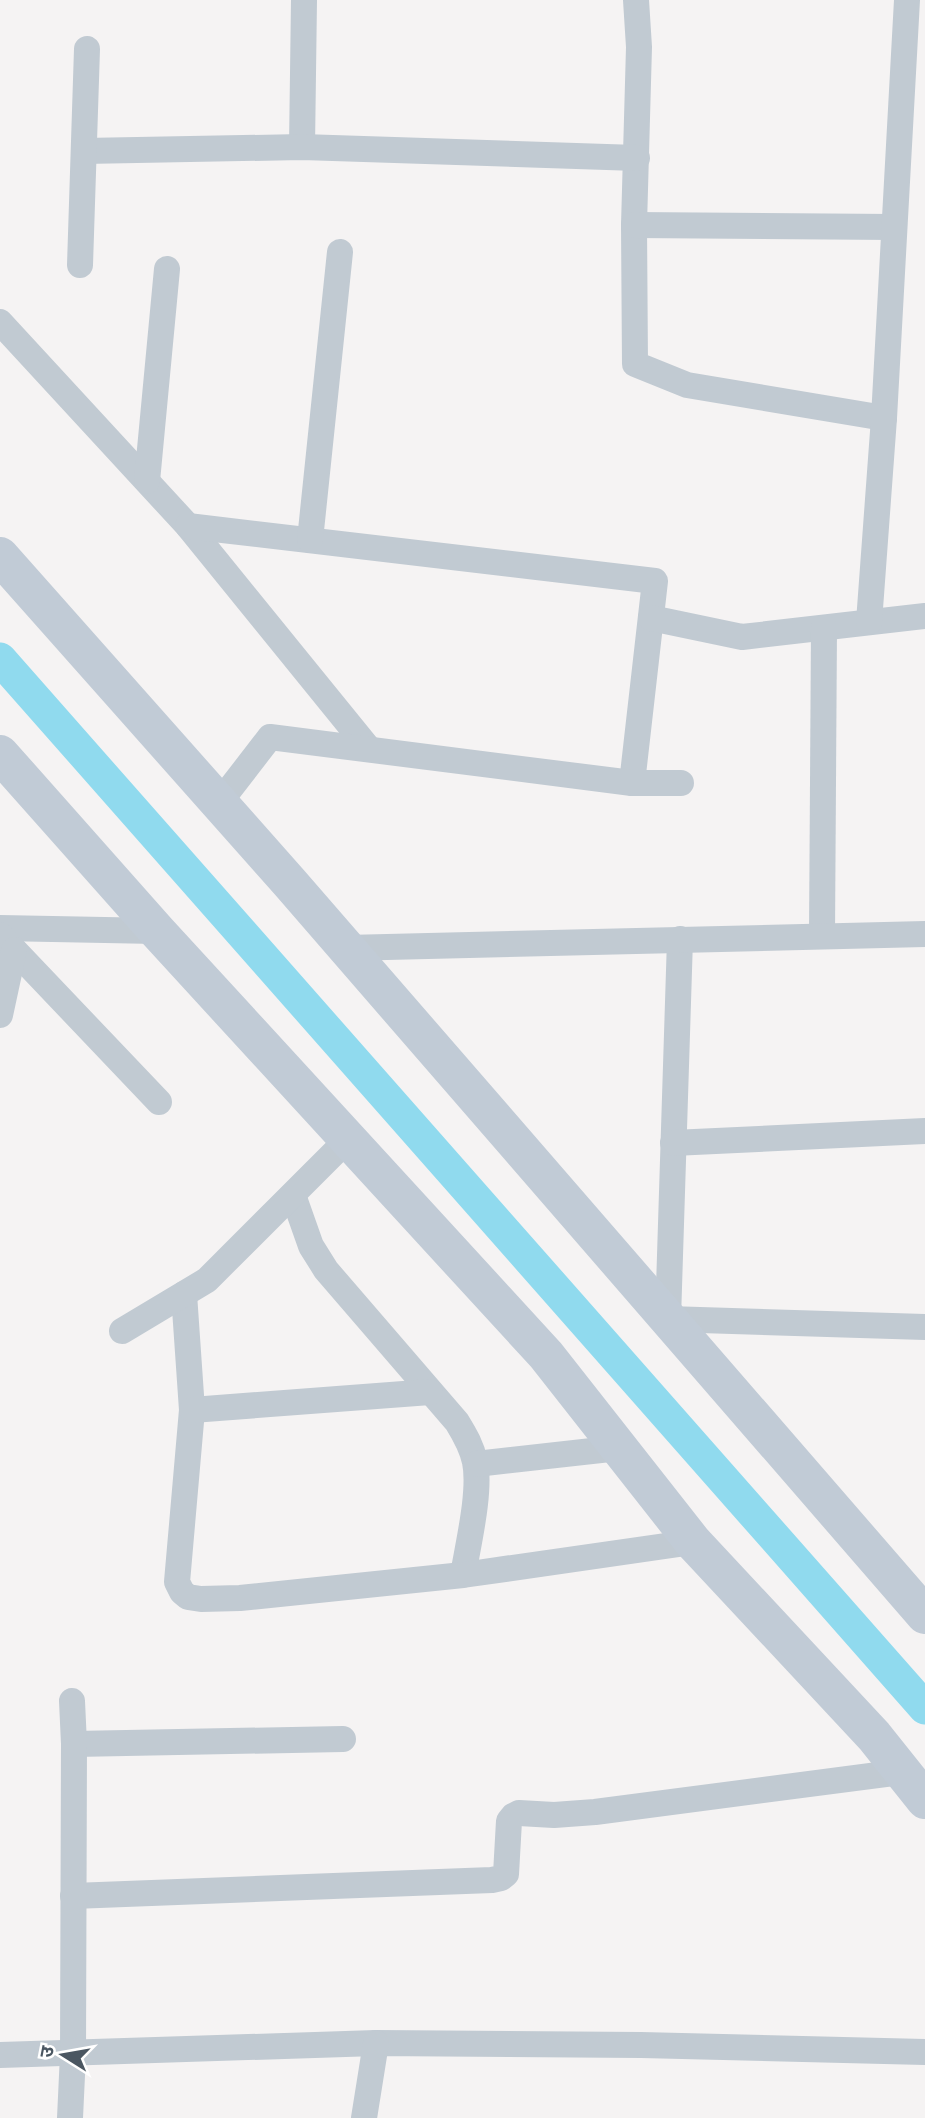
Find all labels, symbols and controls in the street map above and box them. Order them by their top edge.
north arrow [28,2020,98,2090]
text: उ [33,2043,58,2059]

